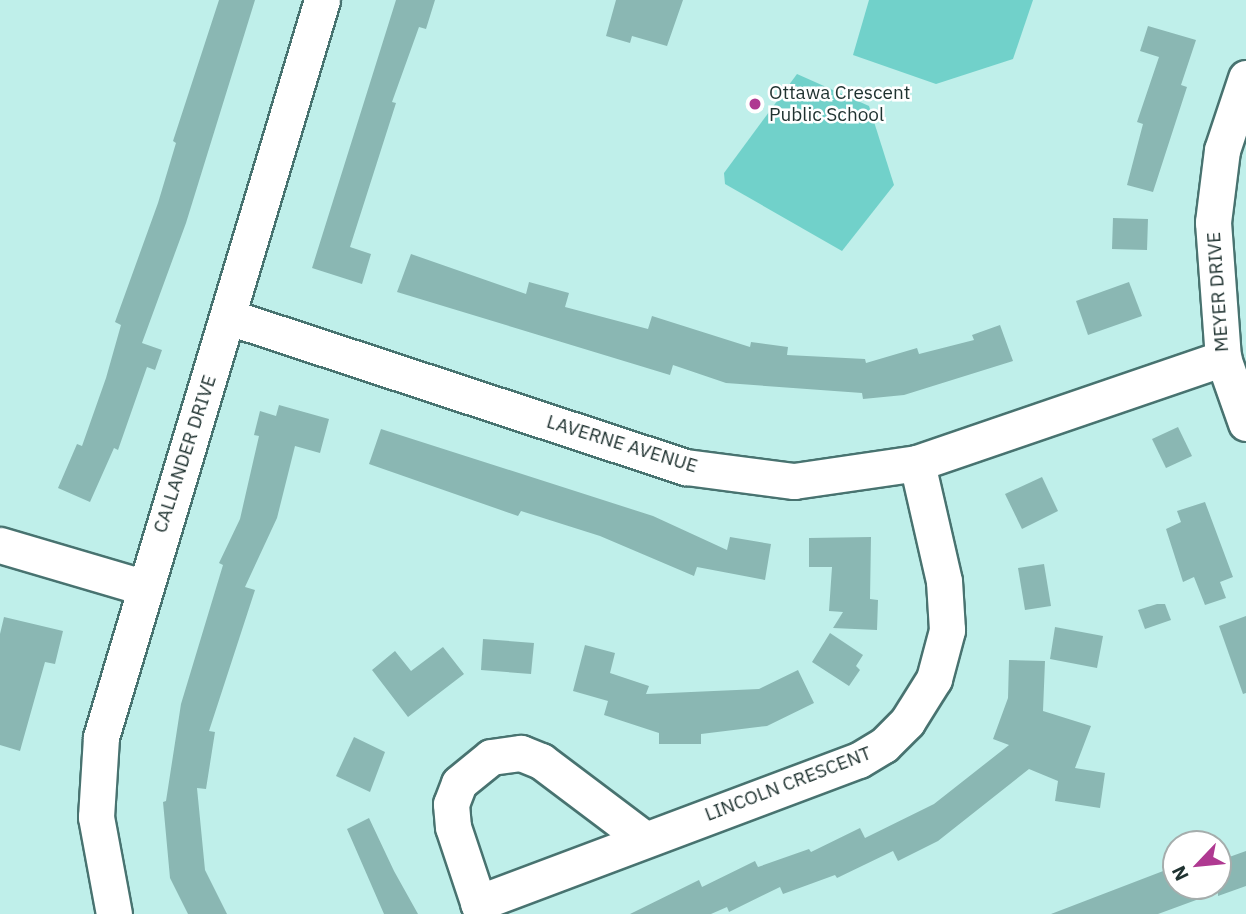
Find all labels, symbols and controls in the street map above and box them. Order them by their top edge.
place label: Ottawa Crescent Public School [769,82,910,126]
marker: Ottawa Crescent Public School [747,96,763,112]
street label: MEYER DRIVE [1202,231,1234,353]
street label: CALLANDER DRIVE [149,372,221,536]
street label: LAVERNE AVENUE [544,410,700,478]
street label: LINCOLN CRESCENT [702,742,874,826]
north arrow [1162,830,1232,900]
text: N [1166,862,1194,885]

